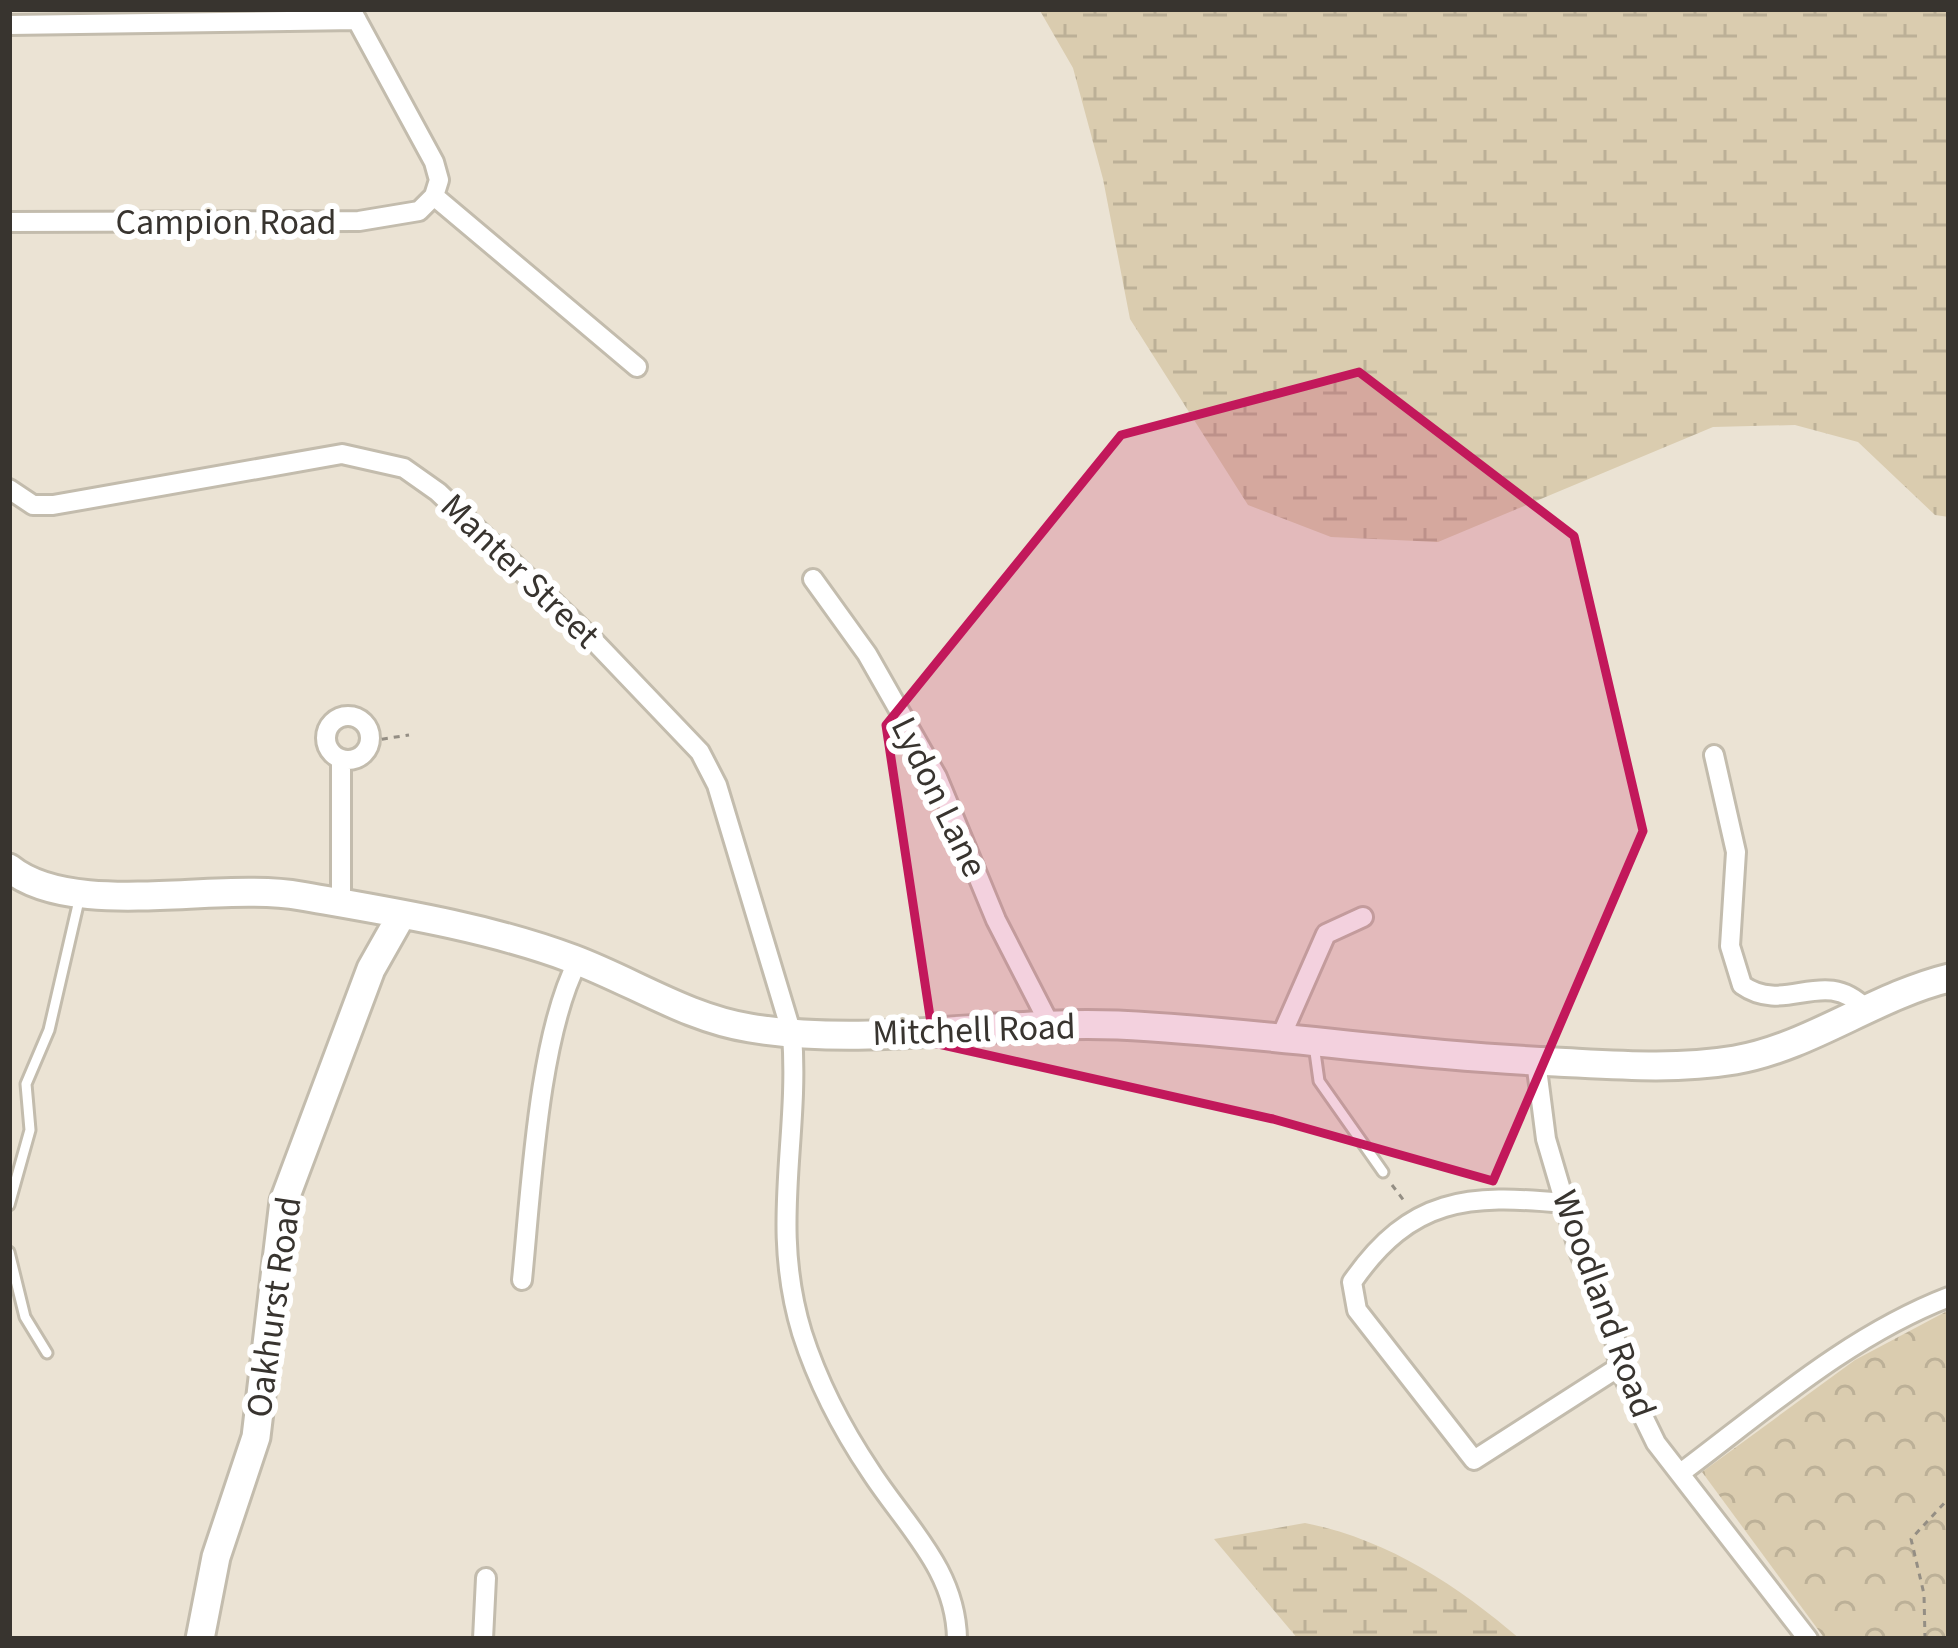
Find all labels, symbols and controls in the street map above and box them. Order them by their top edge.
street label: Campion Road [115,197,337,248]
street label: Manter Street [429,482,611,660]
street label: Lydon Lane [878,708,1000,886]
street label: Mitchell Road [871,1001,1077,1059]
street label: Woodland Road [1539,1183,1669,1425]
street label: Oakhurst Road [233,1193,315,1421]

